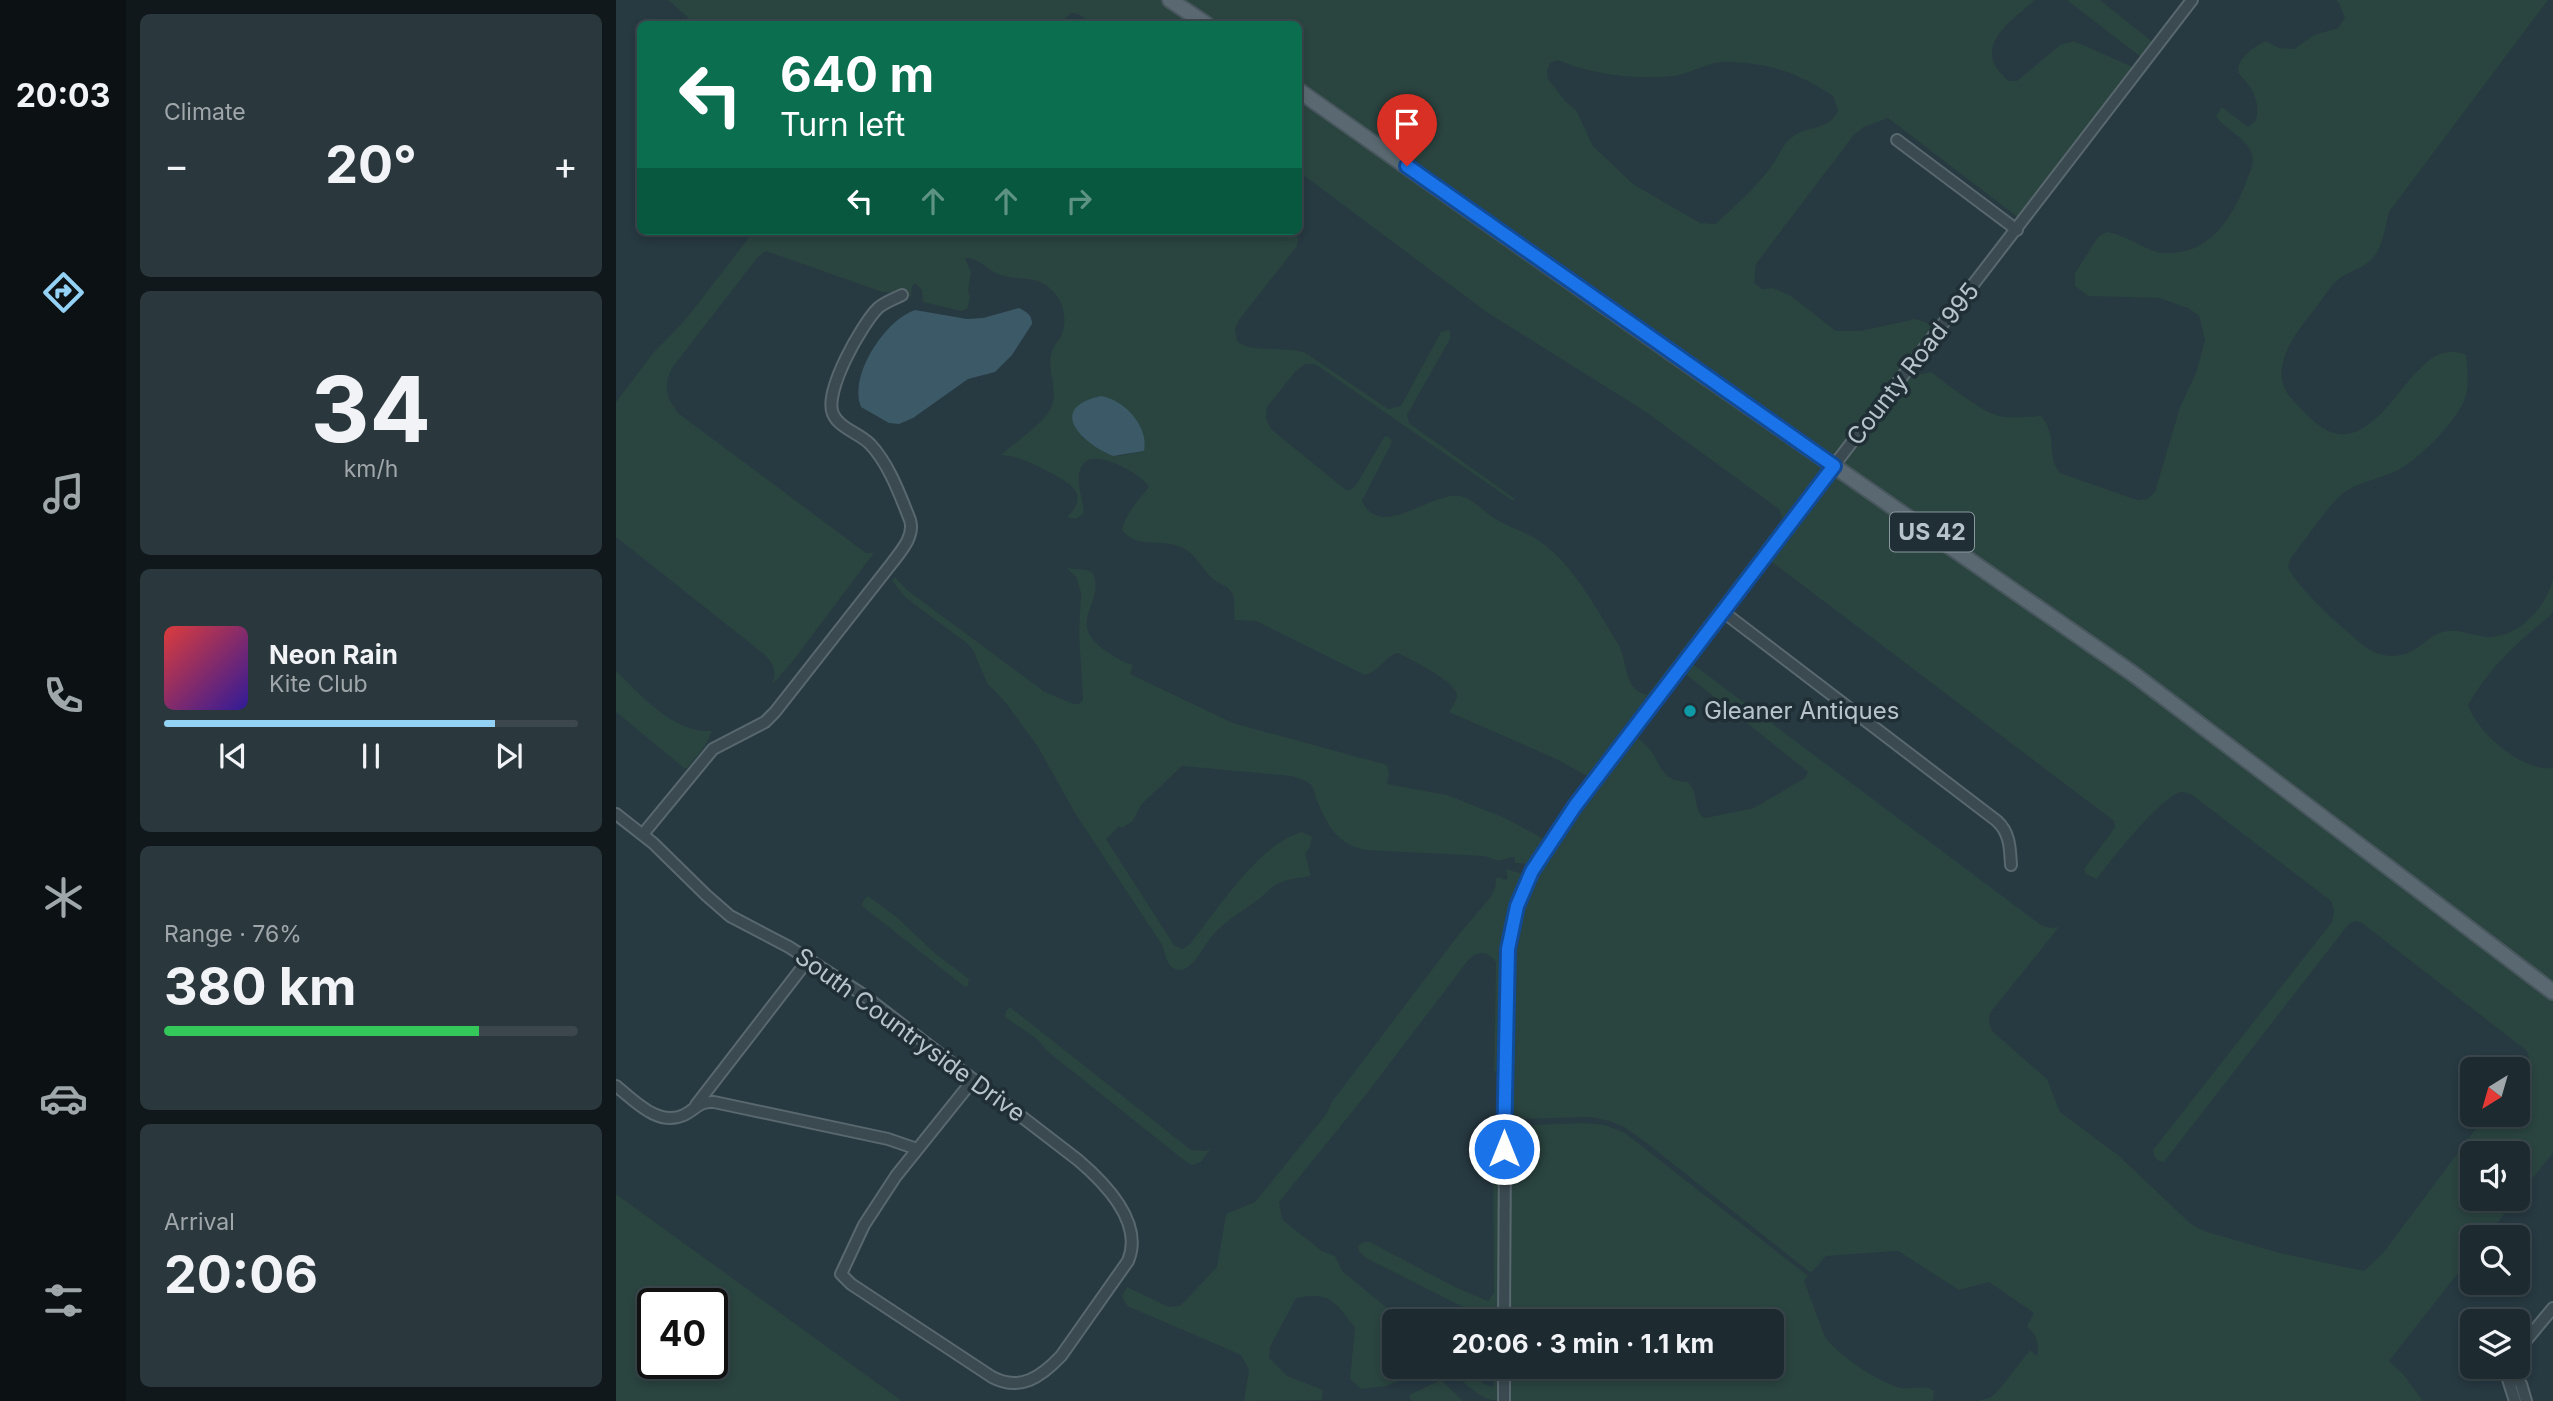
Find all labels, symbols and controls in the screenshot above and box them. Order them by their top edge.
text: 640 m [780,45,934,104]
icon: left [665,49,756,140]
text: 20:03 [16,76,110,115]
pin [1377,94,1437,166]
text: Climate [164,98,246,126]
text: Turn left [780,105,905,144]
icon: arrive [1388,105,1426,143]
text: 20° [325,133,417,196]
text: − [164,142,189,188]
text: + [553,142,578,188]
icon: left [841,182,879,220]
icon: ahead [914,182,952,220]
icon: ahead [987,182,1025,220]
icon: right [1060,182,1098,220]
icon: directions [39,268,88,317]
street label: County Road 995 [1840,277,1985,451]
text: 34 [311,354,431,464]
text: km/h [344,455,398,483]
icon: music [39,469,88,518]
road number: US 42 [1890,512,1974,552]
text: Neon Rain [269,639,398,670]
text: Kite Club [269,670,368,698]
icon: phone [39,671,88,720]
place label: Gleaner Antiques [1704,696,1899,725]
marker: Gleaner Antiques [1682,703,1698,719]
icon: previous [214,737,252,775]
icon: pause [352,737,390,775]
icon: next [490,737,528,775]
icon: climate [39,873,88,922]
text: Range · 76% [164,920,302,948]
street label: South Countryside Drive [790,941,1031,1128]
text: 380 km [164,955,356,1018]
north arrow [2460,1057,2530,1127]
map controls [2460,1057,2530,1379]
icon: car [39,1074,88,1123]
position arrow [1467,1112,1541,1186]
button: sound [2460,1141,2530,1211]
text: Arrival [164,1208,235,1236]
button: search [2460,1225,2530,1295]
text: 20:06 [164,1243,318,1306]
icon: filters [39,1276,88,1325]
speed limit sign: 40 [637,1288,728,1379]
button: layers [2460,1309,2530,1379]
text: 20:06 · 3 min · 1.1 km [1452,1328,1714,1359]

